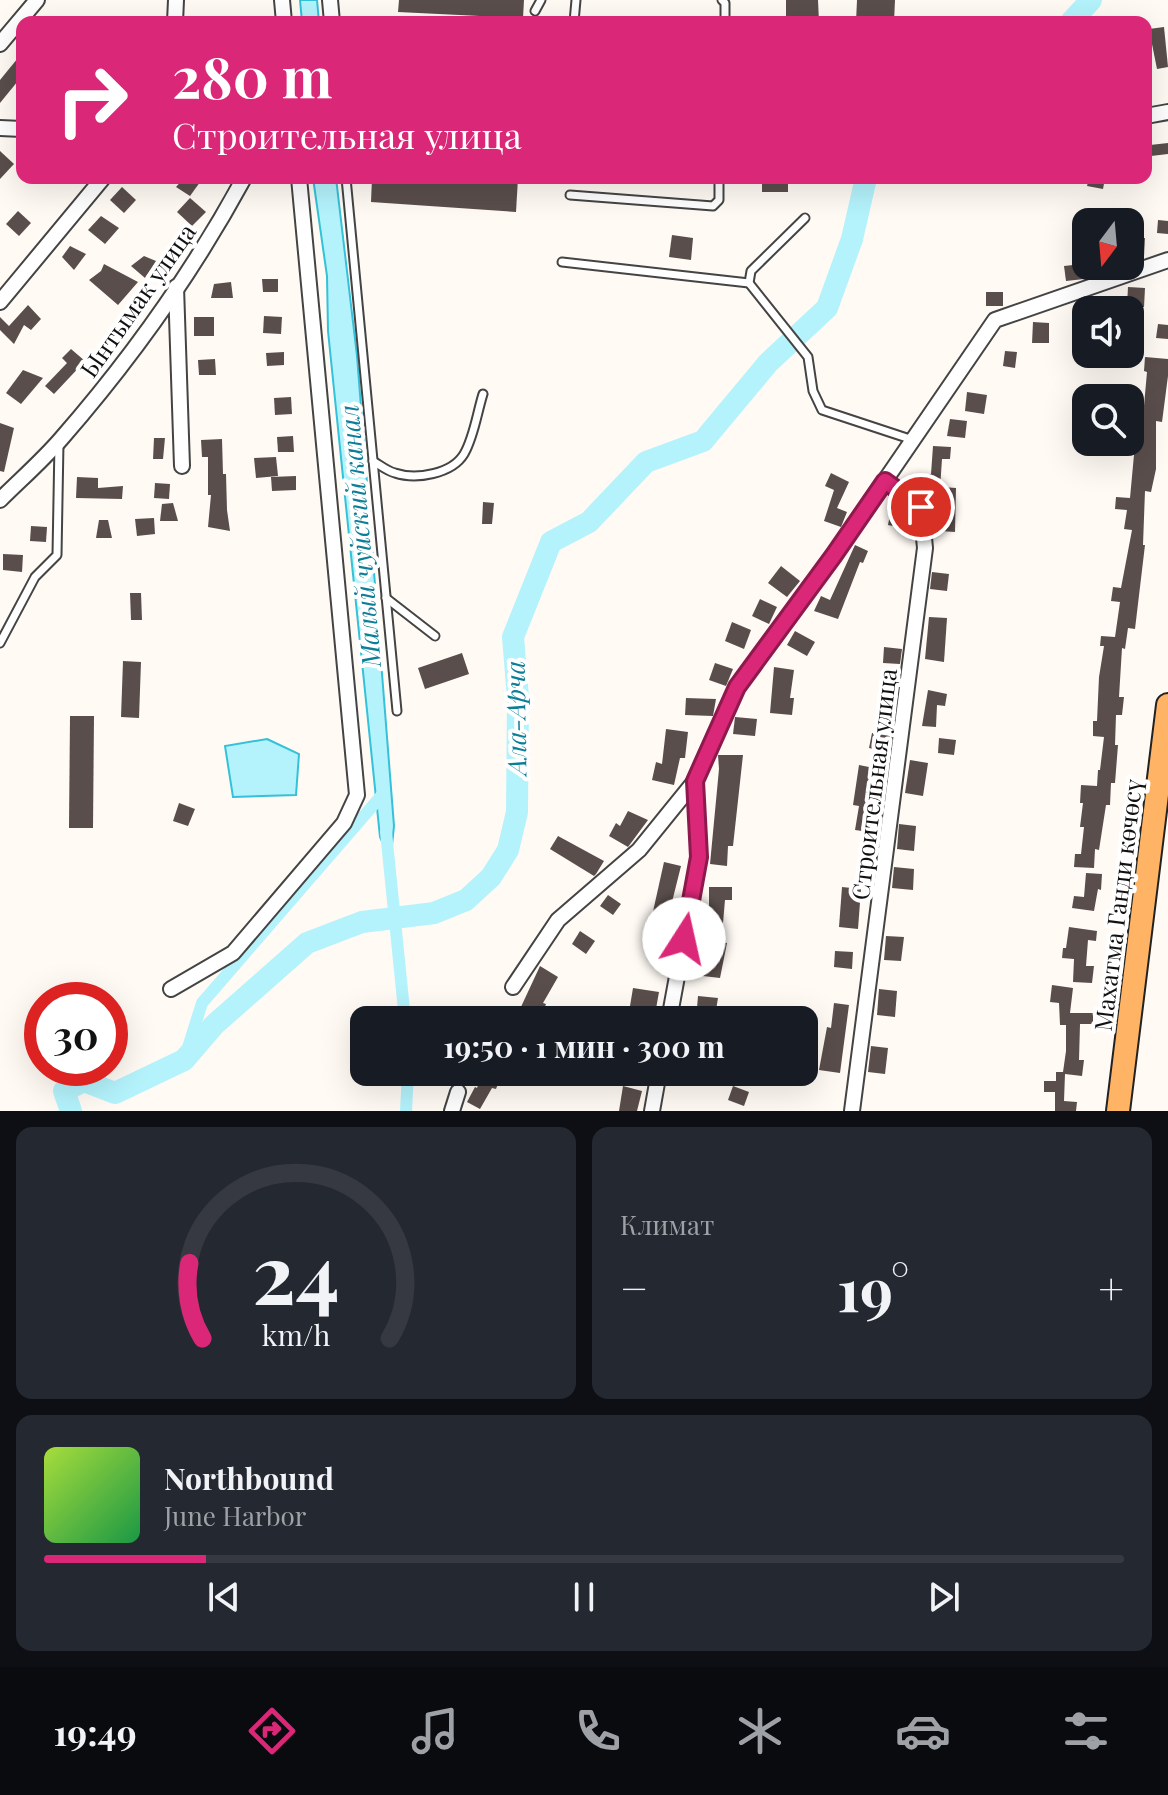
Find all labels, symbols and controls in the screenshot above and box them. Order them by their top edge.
text: 280 m [172,38,333,113]
icon: right [40,48,144,152]
text: Строительная улица [172,110,522,158]
north arrow [1072,208,1144,280]
map controls [1072,208,1144,456]
street label: Ынтымак улица [72,217,202,383]
button: sound [1072,296,1144,368]
button: search [1072,384,1144,456]
water label: Малый чуйский канал [330,403,388,670]
pin [887,473,955,541]
icon: arrive [899,485,943,529]
water label: Ала-Арча [497,660,534,779]
street label: Строительная улица [843,666,903,902]
street label: Махатма Ганди көчөсү [1086,777,1148,1033]
position arrow [642,897,726,981]
speed limit sign: 30 [24,982,128,1086]
text: 19:50 · 1 мин · 300 m [443,1026,725,1066]
text: Климат [620,1207,714,1242]
text: 24 [252,1215,340,1326]
text: 19° [837,1247,910,1327]
text: − [620,1257,648,1316]
text: + [1098,1257,1124,1316]
text: km/h [262,1315,330,1353]
text: Northbound [164,1458,334,1498]
text: June Harbor [164,1498,306,1533]
icon: previous [202,1575,246,1619]
icon: pause [562,1575,606,1619]
icon: next [922,1575,966,1619]
icon: directions [244,1703,300,1759]
icon: music [407,1703,463,1759]
icon: phone [570,1703,626,1759]
icon: climate [732,1703,788,1759]
icon: car [895,1703,951,1759]
icon: filters [1058,1703,1114,1759]
text: 19:49 [53,1707,137,1755]

